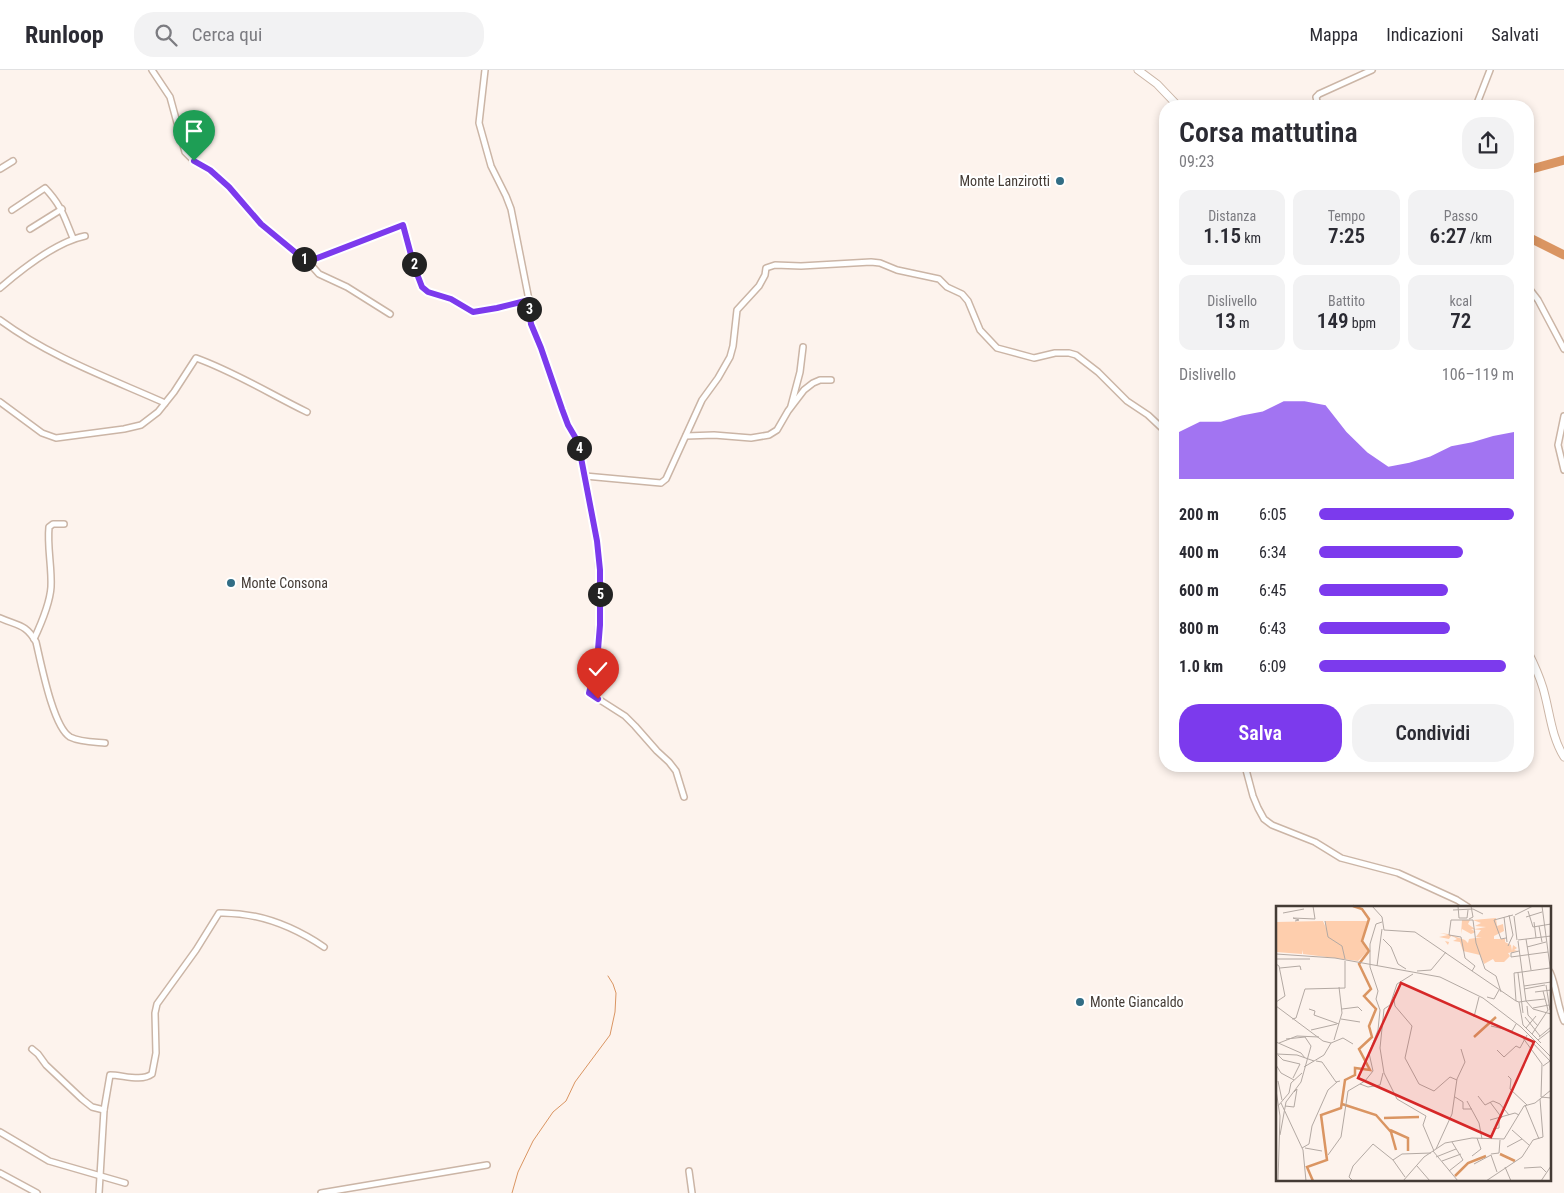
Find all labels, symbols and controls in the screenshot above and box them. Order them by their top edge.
search box [134,12,484,57]
text: Runloop [25,21,104,49]
icon: search [152,21,180,49]
text: Cerca qui [192,23,262,46]
text: Mappa [1310,24,1358,45]
text: Indicazioni [1386,24,1463,45]
text: Salvati [1491,24,1539,45]
pin [173,110,215,161]
text: Corsa mattutina [1179,116,1358,149]
icon: arrive [180,117,208,145]
button: share [1462,117,1514,169]
text: 09:23 [1179,152,1214,171]
place label: Monte Lanzirotti [960,173,1050,189]
marker: Monte Lanzirotti [1054,175,1066,187]
text: Distanza [1208,208,1256,224]
text: Tempo [1328,208,1365,224]
text: Passo [1444,208,1478,224]
text: 1.15 [1203,224,1241,248]
text: 7:25 [1328,224,1365,248]
text: 6:27 [1430,224,1467,248]
text: km [1241,230,1261,246]
text: /km [1467,230,1492,246]
pin: 1 [292,246,316,272]
text: 1 [301,251,308,267]
pin: 2 [402,252,426,276]
text: 2 [411,256,418,272]
text: Dislivello [1207,293,1257,309]
text: Battito [1328,293,1365,309]
text: kcal [1450,293,1472,309]
pin: 3 [516,296,542,322]
text: 3 [526,301,533,317]
text: 13 [1215,309,1236,333]
text: 149 [1317,309,1349,333]
text: 72 [1450,309,1471,333]
text: m [1236,315,1250,331]
text: bpm [1349,315,1376,331]
text: Dislivello [1179,365,1236,384]
text: 106–119 m [1442,365,1514,384]
pin: 4 [566,436,592,460]
text: 4 [576,440,583,456]
text: 200 m [1179,505,1219,524]
text: 6:05 [1259,505,1286,524]
text: 400 m [1179,543,1219,562]
text: 6:34 [1259,543,1286,562]
place label: Monte Consona [241,575,328,591]
marker: Monte Consona [225,577,237,589]
text: 600 m [1179,581,1219,600]
text: 6:45 [1259,581,1286,600]
pin: 5 [588,582,612,606]
text: 5 [597,586,604,602]
text: 800 m [1179,619,1219,638]
text: 6:43 [1259,619,1286,638]
pin [577,648,619,699]
icon: check [584,655,612,683]
text: 1.0 km [1179,657,1223,676]
text: 6:09 [1259,657,1286,676]
button: Salva [1179,704,1342,762]
button: Condividi [1352,704,1514,762]
inset map [1276,906,1552,1180]
place label: Monte Giancaldo [1090,994,1184,1010]
marker: Monte Giancaldo [1074,996,1086,1008]

